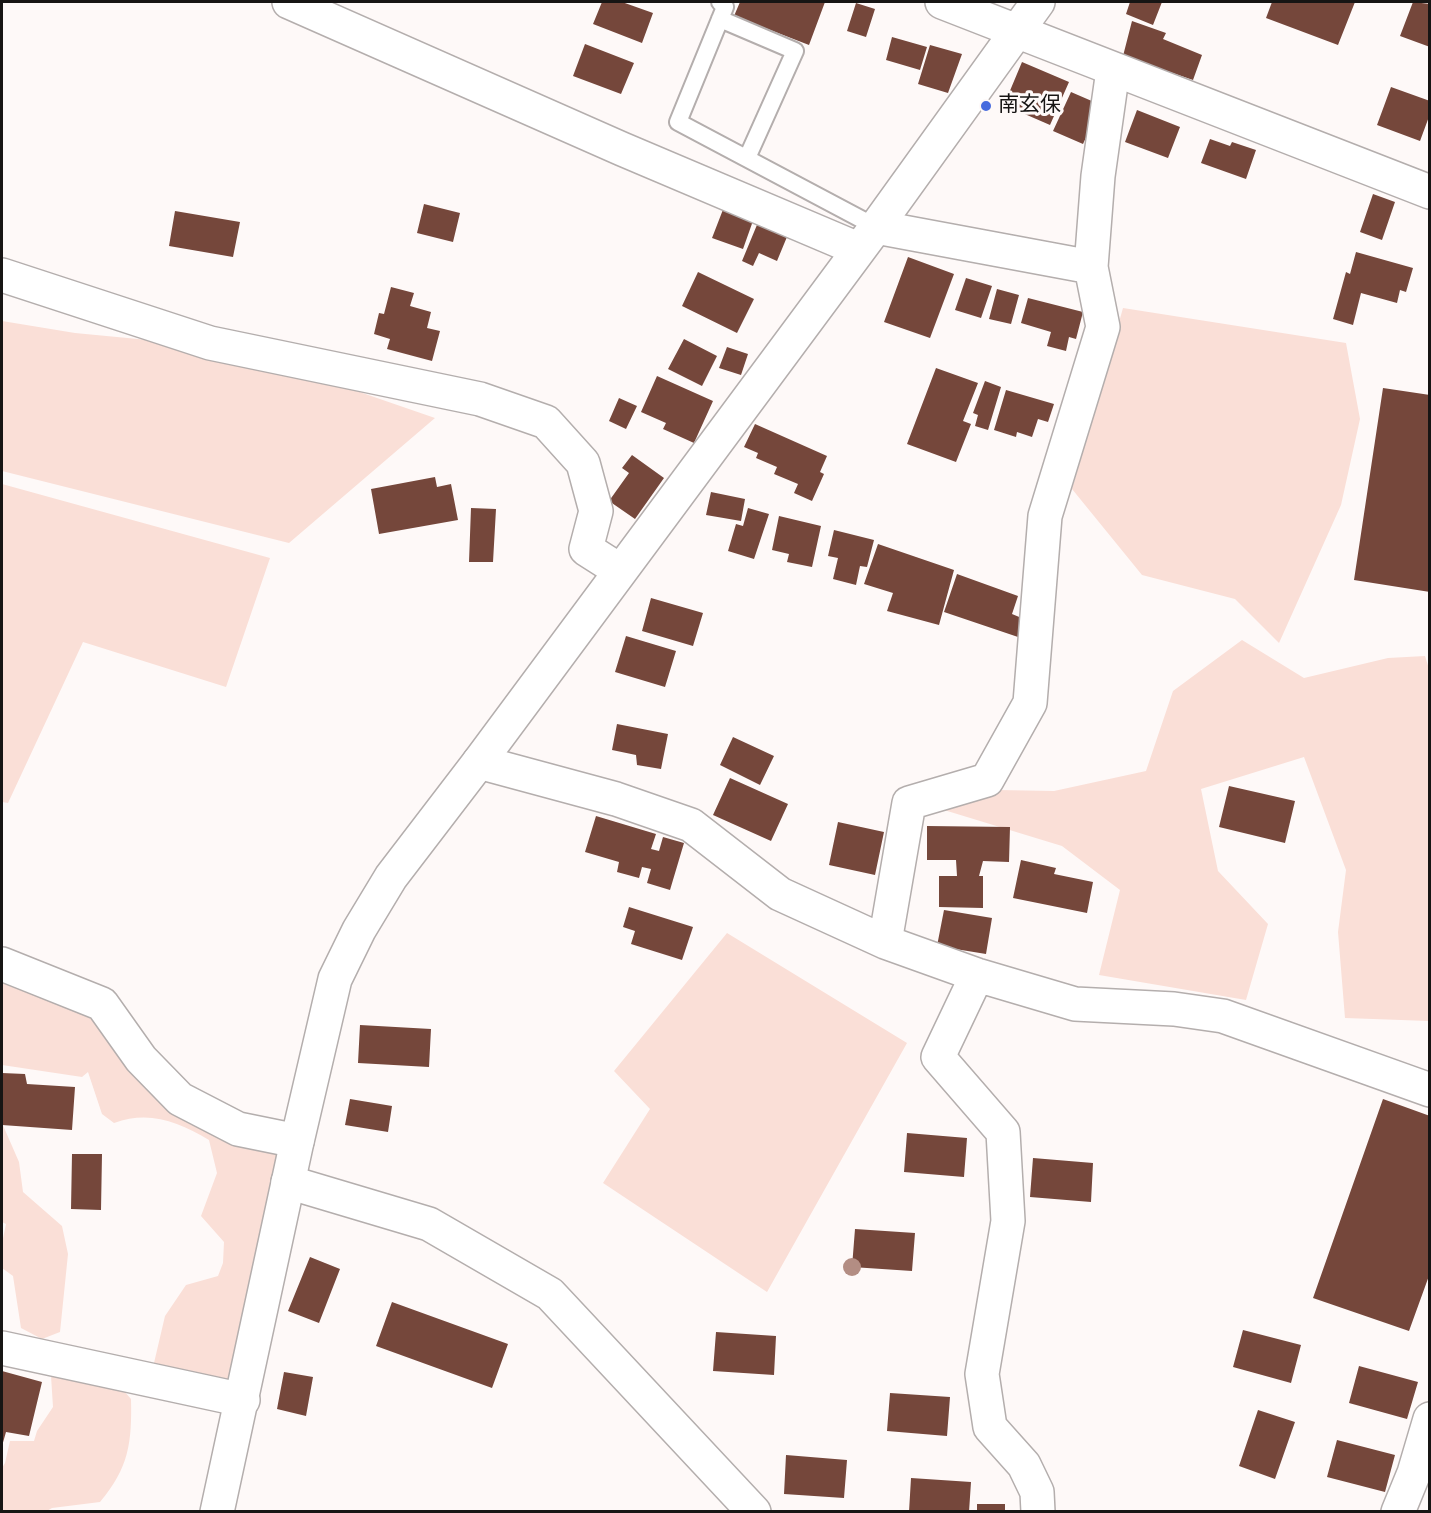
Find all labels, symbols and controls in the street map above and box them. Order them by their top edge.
place label: 南玄保 [998,93,1061,119]
marker: 南玄保 [979,99,993,113]

